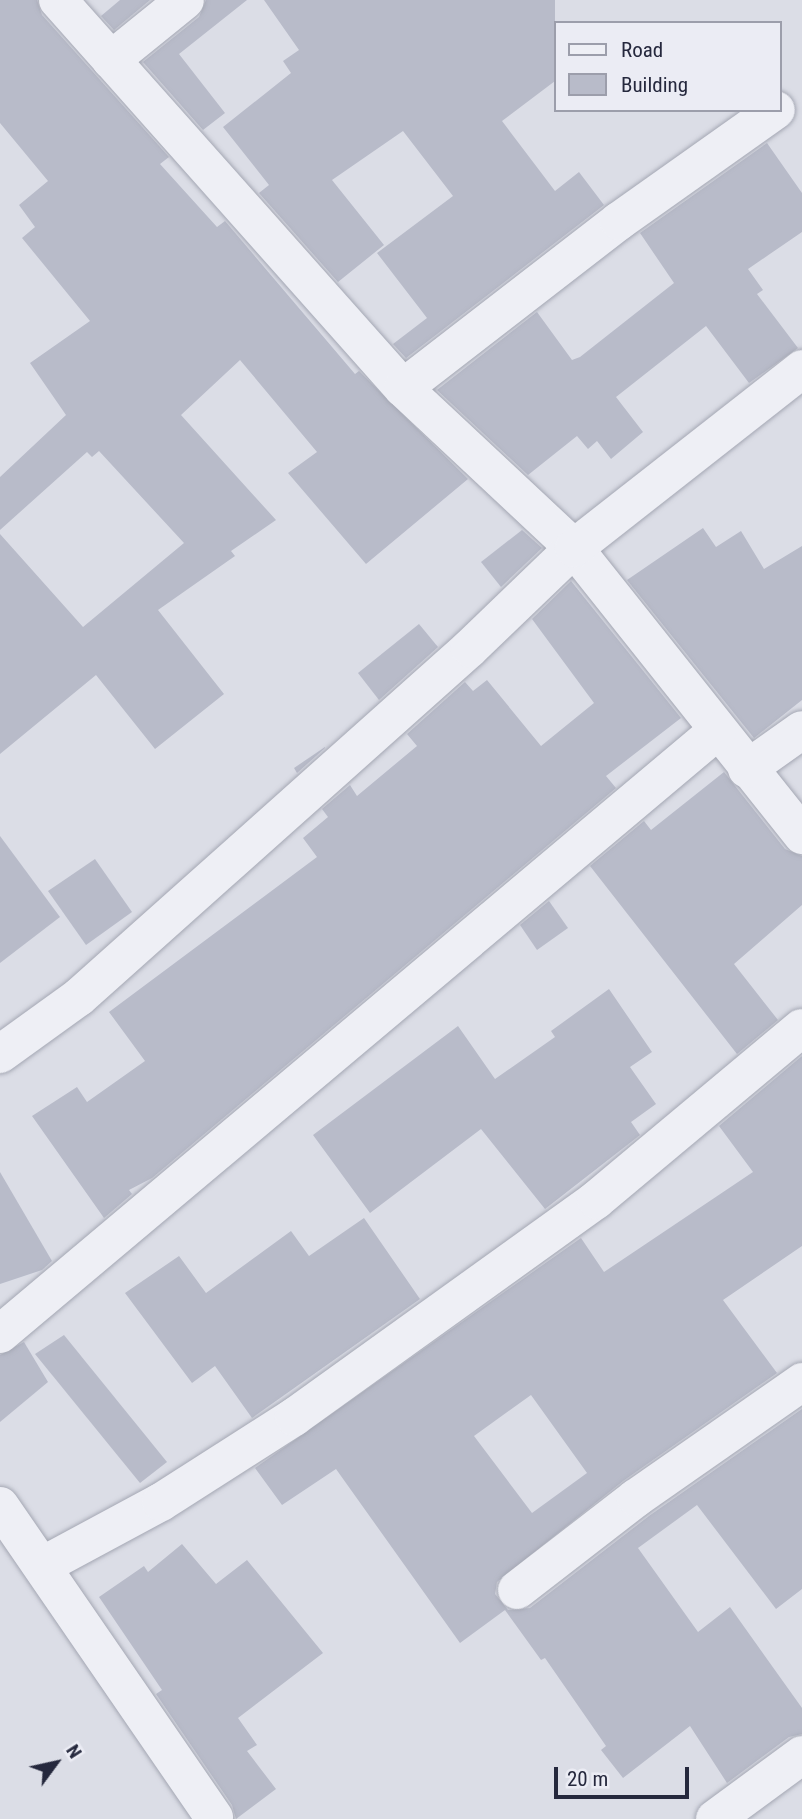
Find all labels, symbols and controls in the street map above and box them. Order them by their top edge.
legend [554,21,781,112]
text: Road [621,38,663,62]
text: Building [621,73,688,97]
north arrow [21,1728,91,1798]
text: N [61,1740,87,1762]
scale bar [557,1752,692,1796]
text: 20 m [567,1767,608,1791]

